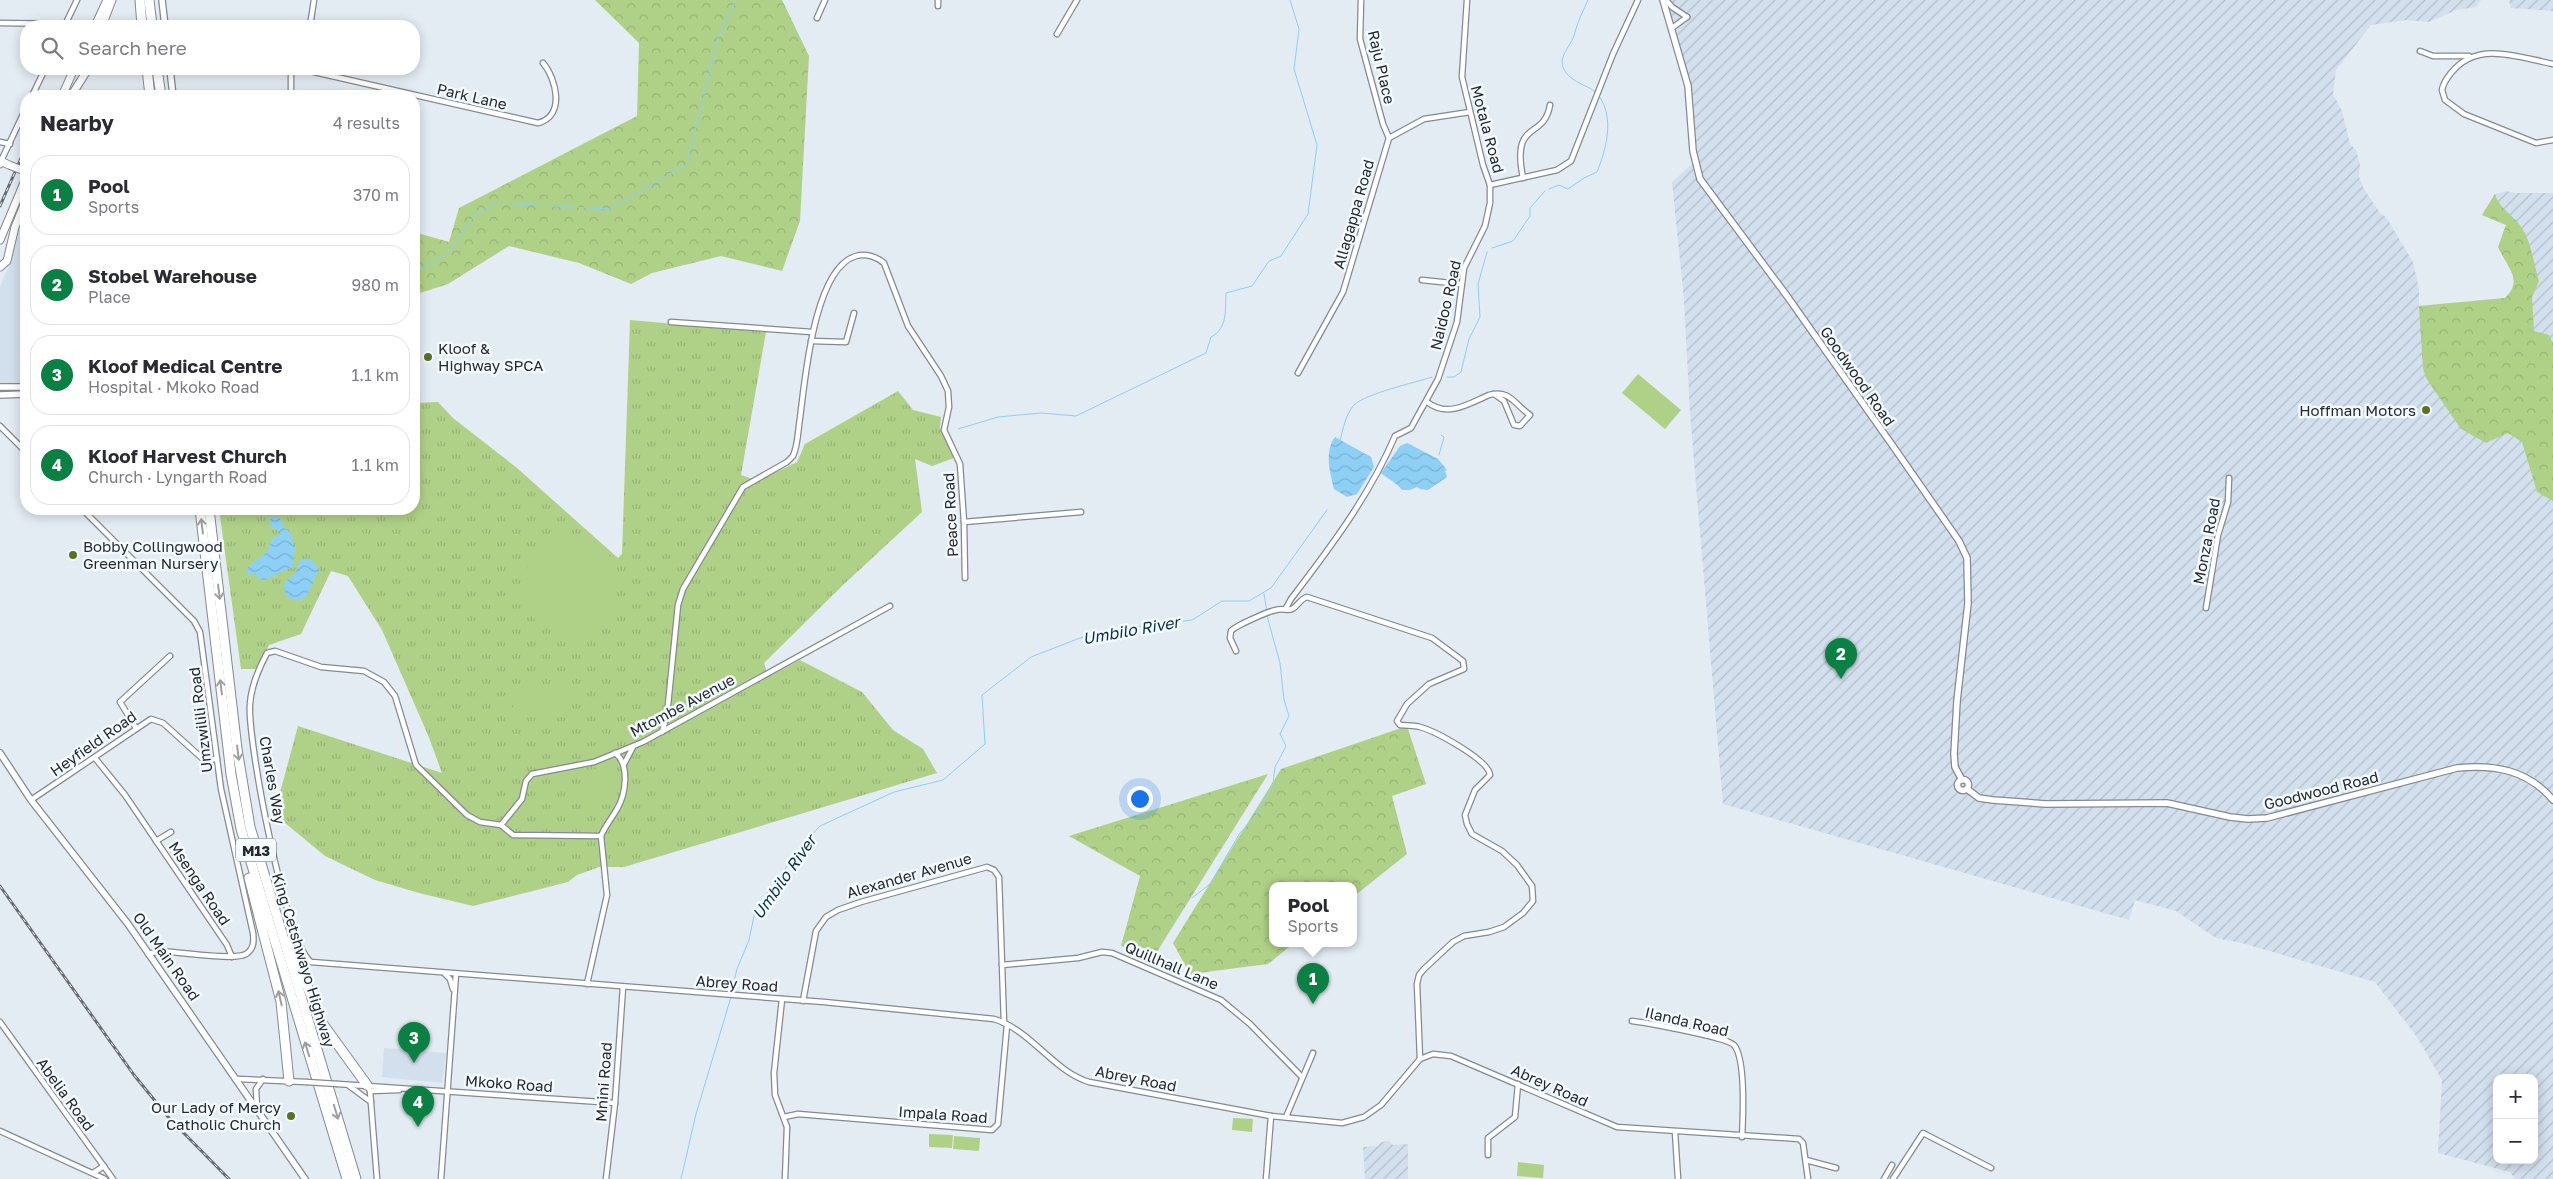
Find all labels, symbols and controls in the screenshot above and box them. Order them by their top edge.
search box [20,20,420,75]
street label: Raju Place [1365,28,1399,106]
icon: search [38,34,66,62]
text: Search here [78,36,187,59]
street label: Park Lane [435,79,509,113]
street label: Motala Road [1468,83,1508,175]
text: Nearby [40,110,114,136]
text: 4 results [333,113,400,133]
street label: Allagappa Road [1329,157,1377,271]
text: Pool [88,174,130,197]
text: 1 [53,185,61,205]
text: 370 m [353,185,399,205]
text: Sports [88,197,139,217]
street label: Naidoo Road [1426,258,1464,352]
text: Stobel Warehouse [88,264,257,287]
text: 2 [52,275,62,295]
text: 980 m [351,275,399,295]
text: Place [88,287,131,307]
street label: Goodwood Road [1817,323,1899,429]
place label: Kloof & Highway SPCA [438,339,543,374]
marker: Kloof & Highway SPCA [422,351,434,363]
text: Kloof Medical Centre [88,354,283,377]
text: 3 [52,365,62,385]
text: 1.1 km [351,365,399,385]
text: Hospital · Mkoko Road [88,377,259,397]
place label: Hoffman Motors [2299,401,2416,419]
marker: Hoffman Motors [2420,404,2432,416]
text: Kloof Harvest Church [88,444,287,467]
text: 4 [52,455,62,475]
text: 1.1 km [351,455,399,475]
text: Church · Lyngarth Road [88,467,267,487]
street label: Peace Road [939,472,961,558]
street label: Monza Road [2189,496,2223,586]
one-way arrow [197,518,207,534]
place label: Bobby Collingwood Greenman Nursery [83,537,223,572]
marker: Bobby Collingwood Greenman Nursery [67,549,79,561]
one-way arrow [214,584,224,600]
water label: Umbilo River [1081,611,1184,648]
pin: 2 [1825,638,1857,679]
street label: Umzwilili Road [185,666,215,774]
street label: Mtombe Avenue [627,670,738,740]
one-way arrow [216,680,226,696]
street label: Heyfield Road [46,707,140,779]
street label: Charles Way [256,735,290,826]
one-way arrow [233,745,243,761]
street label: Goodwood Road [2262,767,2380,813]
your location [1127,786,1153,812]
water label: Umbilo River [748,829,822,923]
street label: Msenga Road [165,838,235,928]
road number: M13 [236,838,276,862]
street label: Alexander Avenue [844,848,974,901]
street label: King Cetshwayo Highway [269,871,339,1050]
popup [1269,882,1357,947]
text: Pool [1287,893,1329,916]
street label: Old Main Road [130,908,204,1004]
text: Sports [1287,916,1339,936]
street label: Quillhall Lane [1122,937,1222,993]
pin: 1 [1297,963,1329,1004]
street label: Abrey Road [695,971,779,995]
one-way arrow [275,990,284,1006]
street label: Ilanda Road [1643,1003,1731,1039]
pin: 3 [398,1022,430,1063]
one-way arrow [302,1041,311,1057]
street label: Mnini Road [591,1042,615,1122]
street label: Abelia Road [34,1054,98,1134]
street label: Abrey Road [1509,1060,1591,1110]
street label: Abrey Road [1094,1061,1178,1095]
street label: Mkoko Road [465,1071,553,1095]
map controls [2493,1074,2538,1164]
button: + [2493,1074,2538,1119]
pin: 4 [402,1086,434,1127]
place label: Our Lady of Mercy Catholic Church [151,1098,282,1133]
street label: Impala Road [898,1102,988,1126]
one-way arrow [331,1104,341,1120]
marker: Our Lady of Mercy Catholic Church [285,1110,297,1122]
button: − [2493,1119,2538,1164]

